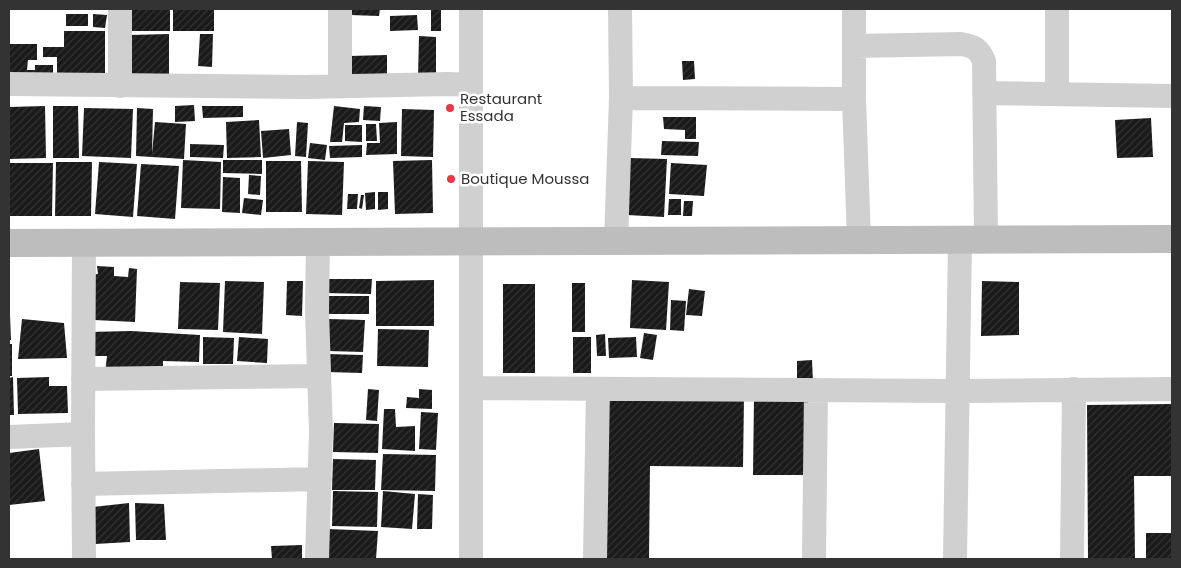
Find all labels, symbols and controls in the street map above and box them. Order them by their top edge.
place label: Restaurant Essada [460,88,542,126]
marker: Restaurant Essada [444,102,456,114]
place label: Boutique Moussa [461,168,590,189]
marker: Boutique Moussa [445,173,457,185]

